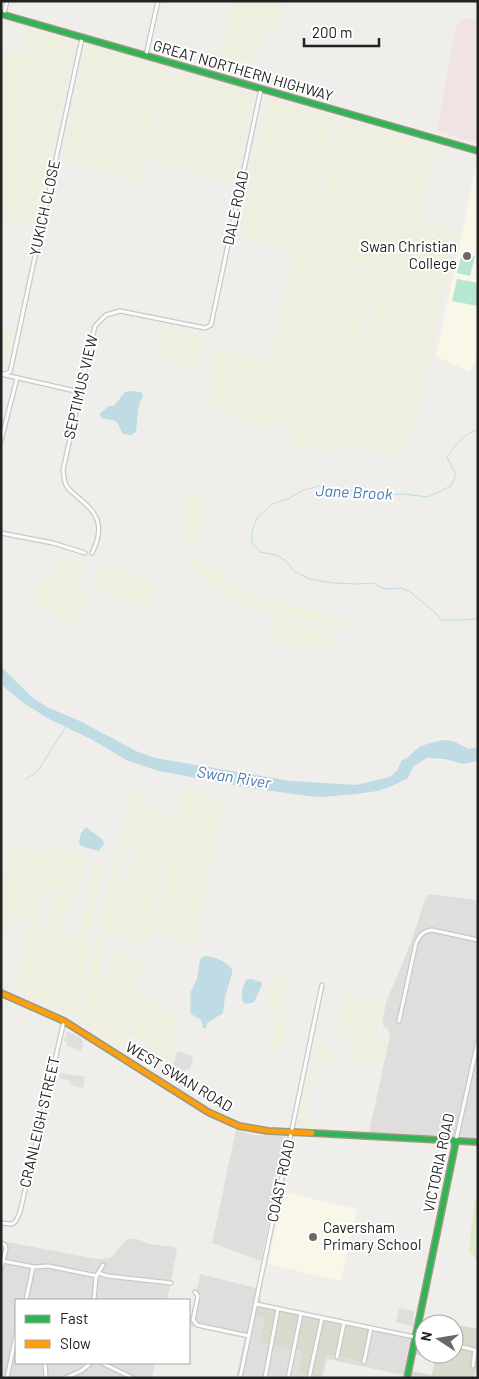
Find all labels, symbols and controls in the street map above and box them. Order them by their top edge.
scale bar [304,15,379,47]
text: 200 m [312,23,352,41]
street label: GREAT NORTHERN HIGHWAY [151,36,335,104]
street label: YUKICH CLOSE [25,158,63,258]
street label: DALE ROAD [218,169,252,247]
place label: Swan Christian College [360,237,457,272]
marker: Swan Christian College [461,250,473,262]
street label: SEPTIMUS VIEW [59,333,101,441]
water label: Jane Brook [315,480,393,503]
water label: Swan River [196,761,274,792]
street label: WEST SWAN ROAD [123,1037,236,1115]
street label: CRANLEIGH STREET [15,1054,63,1189]
street label: VICTORIA ROAD [419,1112,457,1214]
street label: COAST ROAD [263,1138,298,1224]
place label: Caversham Primary School [323,1218,421,1253]
marker: Caversham Primary School [307,1231,319,1243]
legend [15,1299,190,1364]
text: Fast [60,1309,88,1327]
north arrow [414,1314,464,1364]
text: N [417,1330,435,1343]
text: Slow [60,1334,91,1352]

